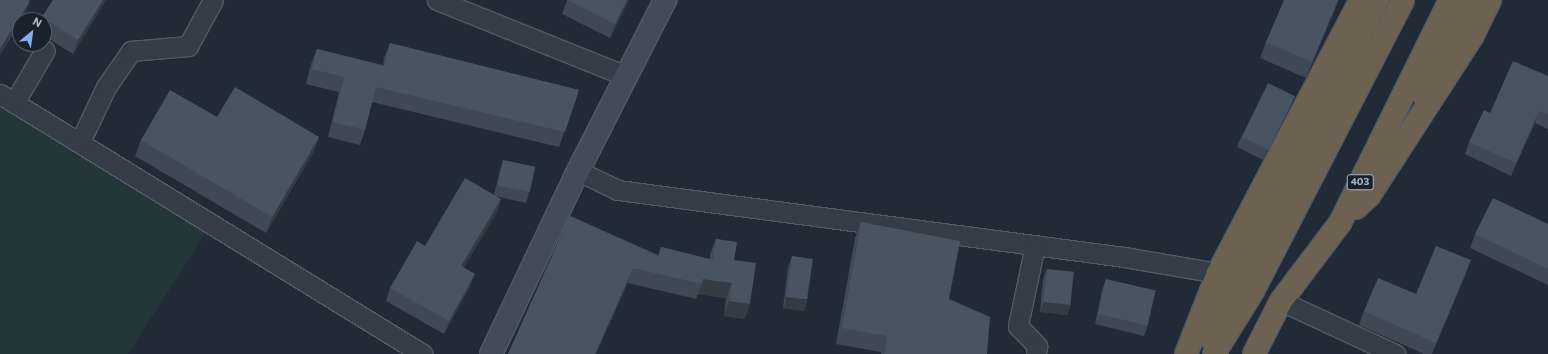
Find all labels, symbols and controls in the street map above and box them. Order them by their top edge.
north arrow [12,12,52,52]
text: N [31,14,44,30]
road number: 403 [1346,174,1374,190]

